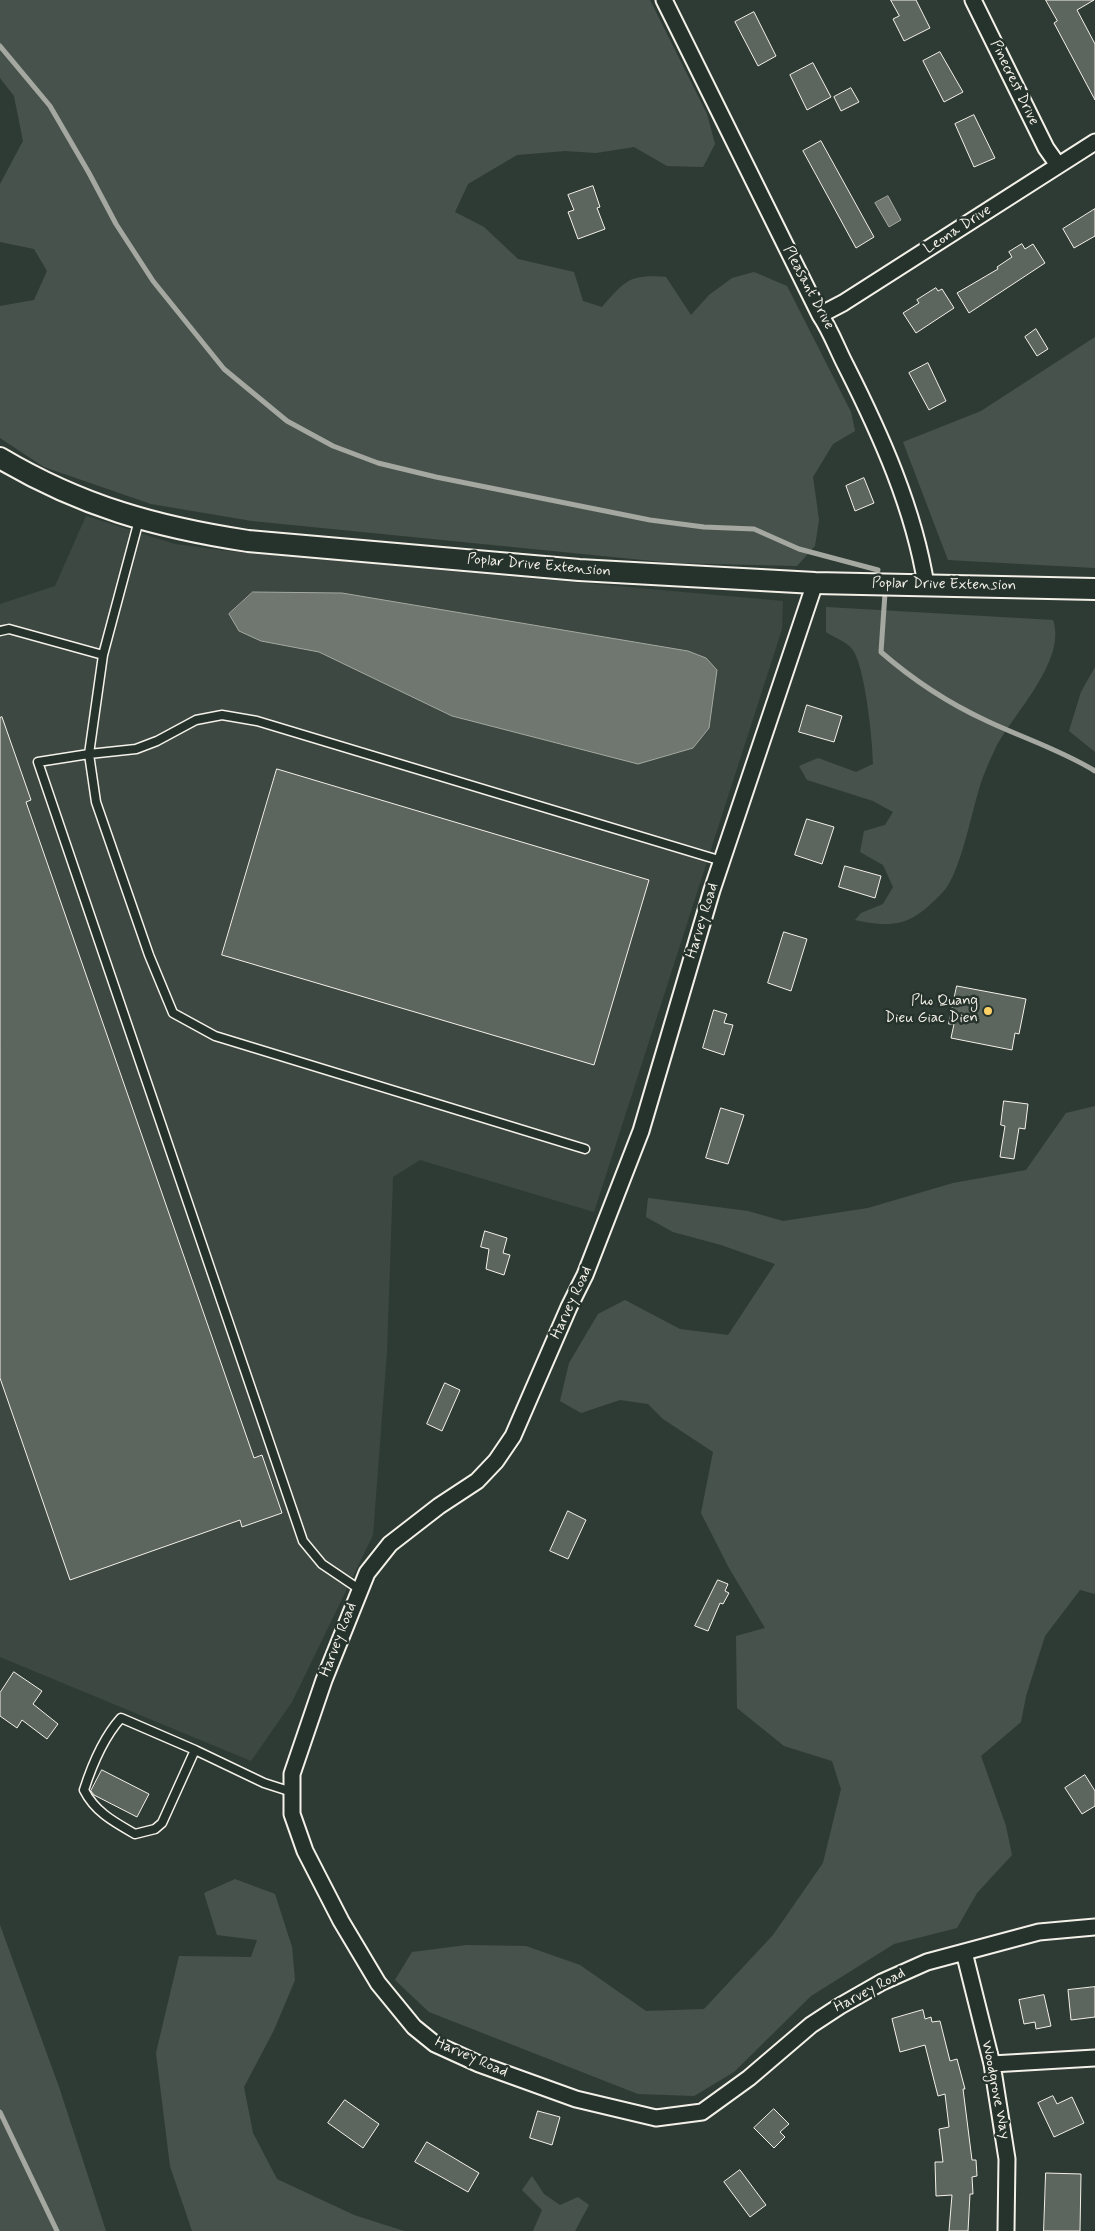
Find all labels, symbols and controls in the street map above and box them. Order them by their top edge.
street label: Pinecrest Drive [986,37,1042,129]
street label: Leona Drive [921,202,995,258]
street label: Pleasant Drive [778,243,838,333]
street label: Poplar Drive Extension [466,551,612,581]
street label: Poplar Drive Extension [872,575,1016,595]
street label: Harvey Road [683,881,723,961]
place label: Pho Quang Dieu Giac Dien [885,993,978,1028]
marker: Pho Quang Dieu Giac Dien [982,1005,994,1017]
street label: Harvey Road [547,1264,597,1342]
street label: Harvey Road [317,1600,361,1680]
street label: Harvey Road [831,1965,909,2017]
street label: Harvey Road [432,2034,510,2082]
street label: Woodgrove Way [977,2039,1013,2141]

